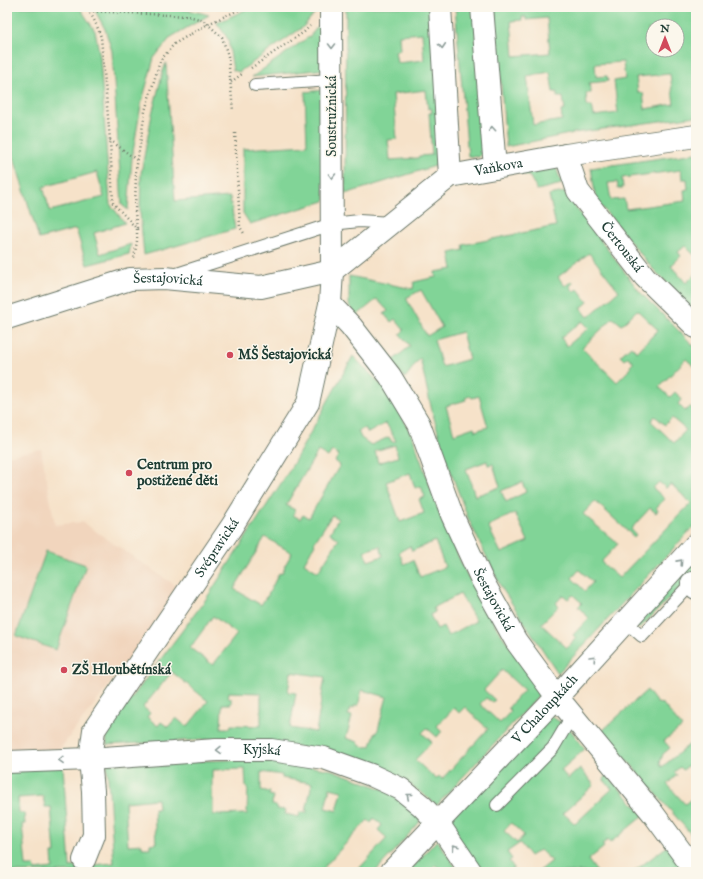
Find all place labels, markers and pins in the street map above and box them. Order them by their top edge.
place label: MŠ Šestajovická [238,345,332,364]
marker: MŠ Šestajovická [225,350,235,360]
place label: Centrum pro postižené děti [136,456,218,490]
marker: Centrum pro postižené děti [124,468,134,478]
place label: ZŠ Hloubětínská [72,660,172,679]
marker: ZŠ Hloubětínská [59,665,69,675]

